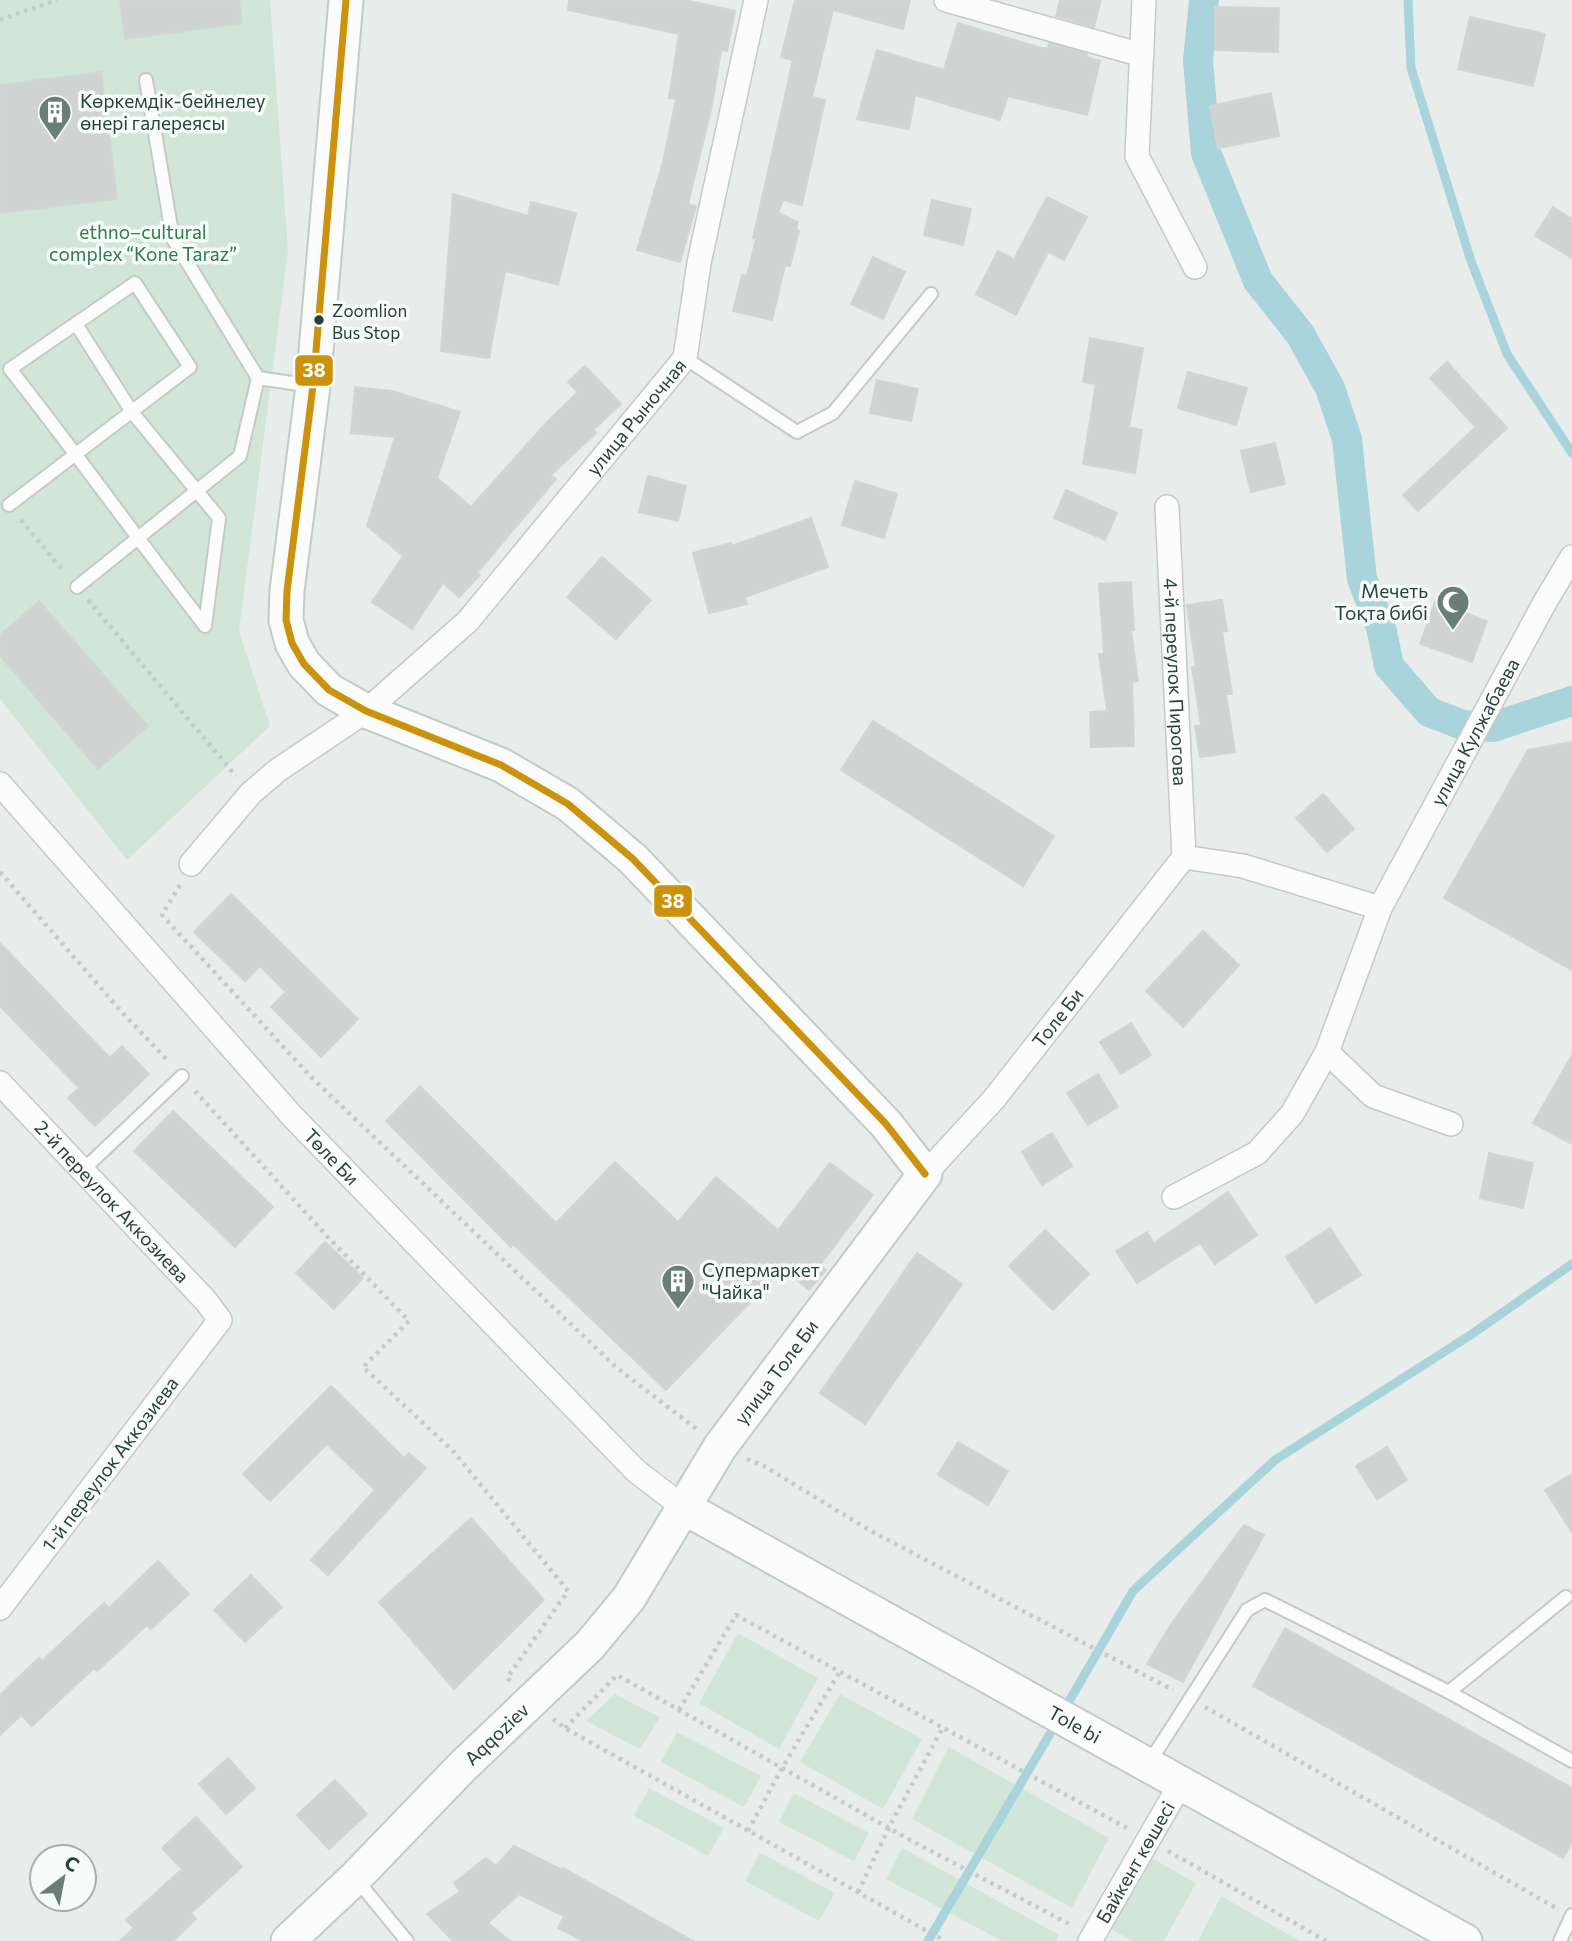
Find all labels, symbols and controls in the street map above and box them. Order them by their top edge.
place label: Көркемдік-бейнелеу өнері галереясы [80,89,266,134]
building icon: Көркемдік-бейнелеу өнері галереясы [36,93,74,142]
park label: ethno–cultural complex “Kone Taraz” [49,220,237,265]
place label: Zoomlion Bus Stop [332,300,407,343]
marker: Zoomlion Bus Stop [312,313,326,327]
line badge: 38 [294,354,334,387]
street label: улица Рыночная [581,354,691,480]
text: 38 [303,358,325,381]
street label: 4-й переулок Пирогова [1159,577,1193,786]
place label: Мечеть Тоқта бибі [1334,579,1428,624]
mosque icon: Мечеть Тоқта бибі [1434,583,1472,632]
street label: улица Кулжабаева [1425,654,1524,809]
line badge: 38 [653,884,693,918]
text: 38 [662,889,684,912]
street label: Толе Би [1027,983,1088,1052]
street label: 2-й переулок Аккозиева [30,1115,194,1287]
street label: Төле Би [300,1124,364,1189]
place label: Супермаркет "Чайка" [702,1258,820,1303]
building icon: Супермаркет "Чайка" [659,1262,697,1311]
street label: улица Толе Би [729,1315,823,1429]
street label: 1-й переулок Аккозиева [37,1372,183,1555]
street label: Aqqoziev [459,1697,533,1770]
street label: Tole bi [1045,1700,1105,1748]
street label: Байкент көшесі [1091,1797,1179,1927]
north arrow [28,1843,98,1913]
text: С [61,1850,84,1876]

